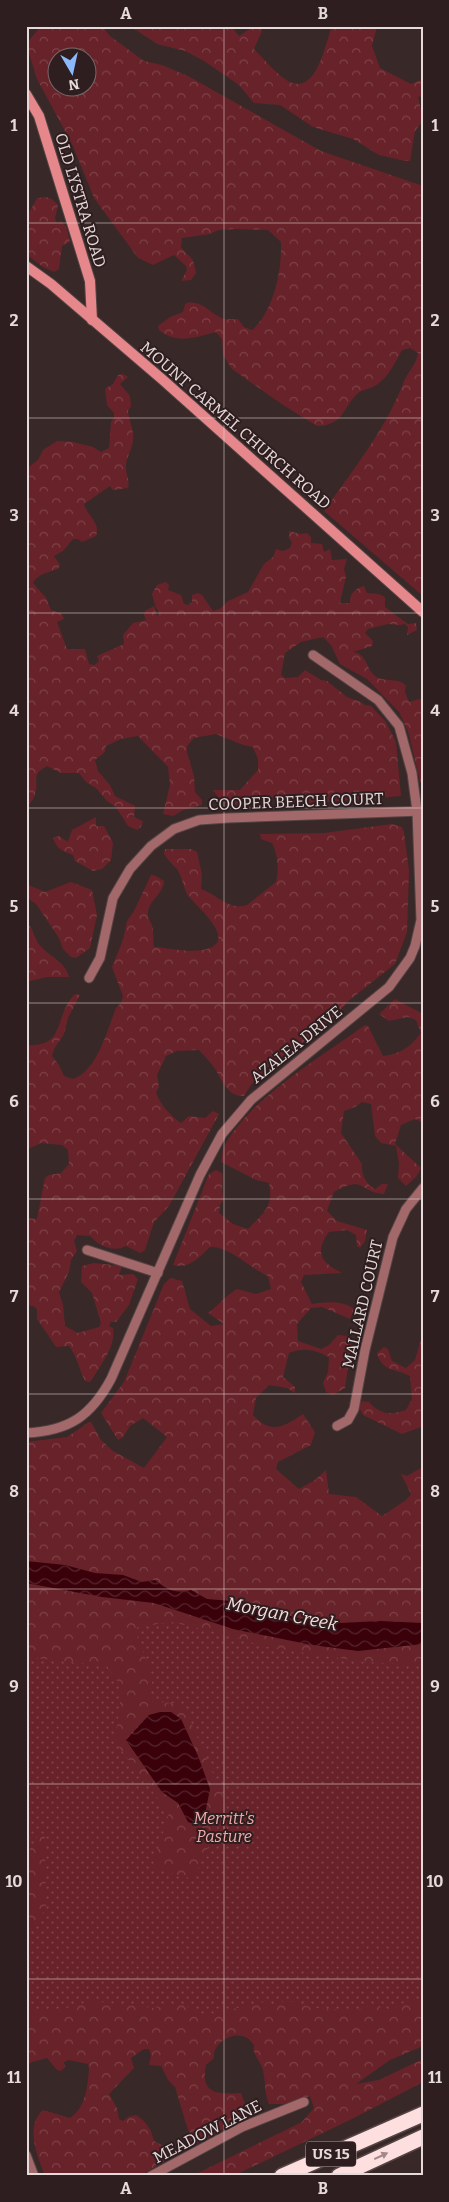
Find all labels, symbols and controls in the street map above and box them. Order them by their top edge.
text: A [120,4,132,23]
text: B [318,4,328,23]
north arrow [48,48,98,98]
text: N [67,75,81,94]
text: 1 [11,116,18,135]
text: 1 [432,116,439,135]
street label: OLD LYSTRA ROAD [51,131,110,270]
text: 2 [9,311,19,330]
text: 2 [430,311,440,330]
street label: MOUNT CARMEL CHURCH ROAD [137,338,335,513]
text: 3 [9,506,19,525]
text: 3 [430,506,440,525]
text: 4 [9,701,19,720]
text: 4 [430,701,440,720]
street label: COOPER BEECH COURT [208,789,384,814]
text: 5 [10,897,19,916]
text: 5 [431,897,440,916]
street label: AZALEA DRIVE [247,1002,346,1087]
text: 6 [9,1092,19,1111]
text: 6 [430,1092,440,1111]
street label: MALLARD COURT [338,1238,387,1370]
text: 7 [10,1287,19,1306]
text: 7 [431,1287,440,1306]
text: 8 [9,1482,19,1501]
text: 8 [430,1482,440,1501]
water label: Morgan Creek [224,1592,340,1636]
text: 9 [9,1677,19,1696]
text: 9 [430,1677,440,1696]
park label: Merritt's Pasture [193,1809,255,1846]
text: 10 [5,1872,23,1891]
text: 10 [426,1872,444,1891]
text: 11 [7,2068,21,2087]
text: 11 [428,2068,442,2087]
street label: MEADOW LANE [150,2096,265,2167]
road number: US 15 [306,2142,356,2166]
one-way arrow [374,2152,388,2160]
text: A [120,2179,132,2198]
text: B [318,2179,328,2198]

